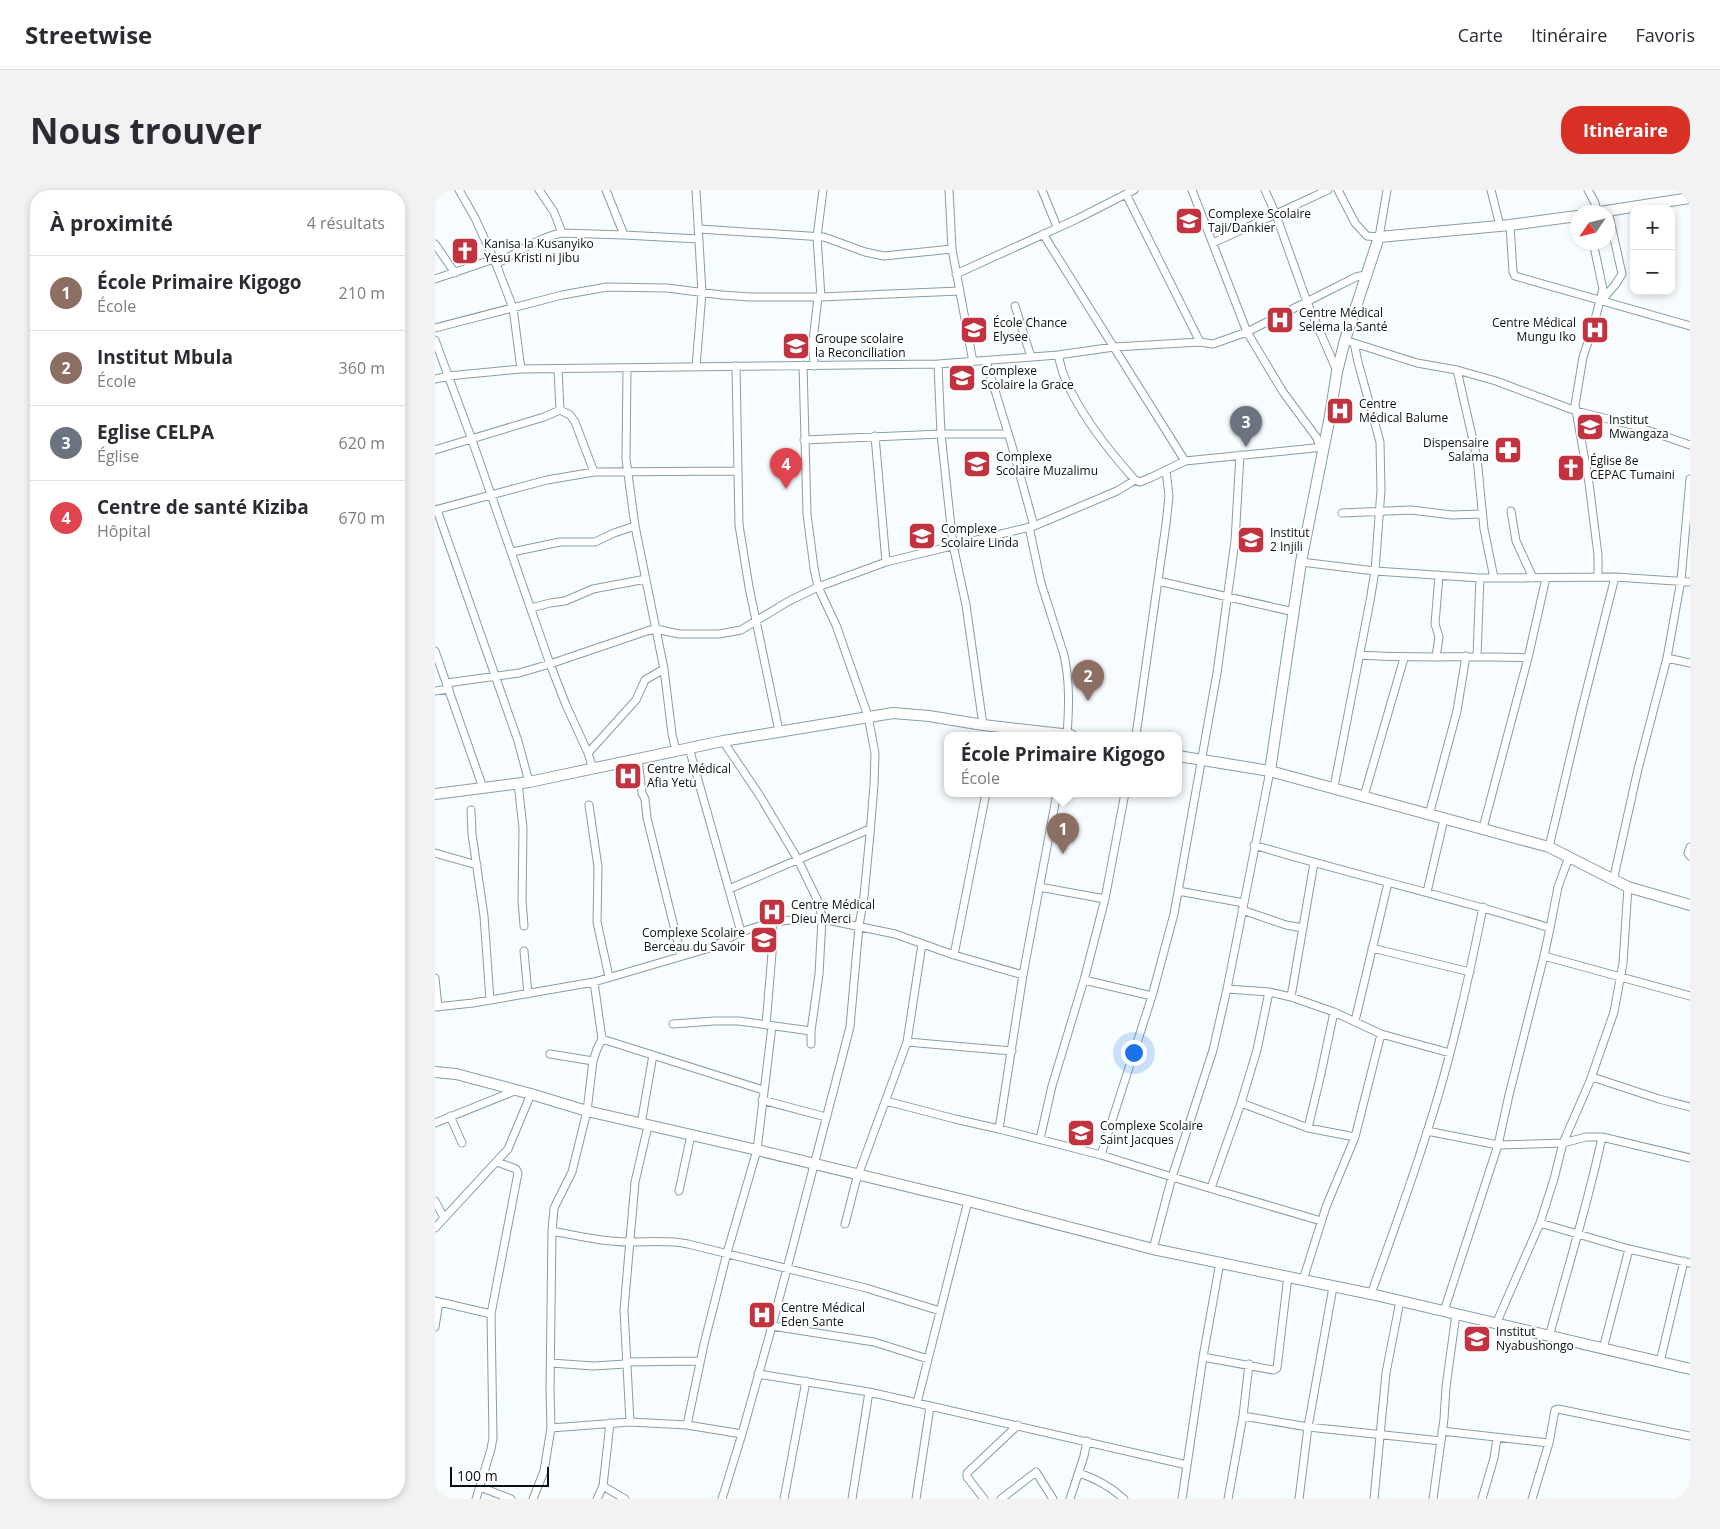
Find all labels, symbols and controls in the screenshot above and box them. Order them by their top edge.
text: Streetwise [25,18,152,51]
text: Carte [1458,23,1503,47]
text: Itinéraire [1531,23,1607,47]
text: Favoris [1635,23,1695,47]
button: Itinéraire [1561,106,1690,154]
text: Nous trouver [30,107,262,154]
place label: Complexe Scolaire Taji/Dankier [1208,205,1311,236]
north arrow [1570,205,1615,250]
map controls [1630,205,1675,295]
button: + [1630,205,1675,250]
school or university icon: Complexe Scolaire Taji/Dankier [1174,206,1204,236]
text: À proximité [50,209,173,237]
text: 4 résultats [307,212,385,234]
place label: Kanisa la Kusanyiko Yesu Kristi ni Jibu [484,235,594,266]
church icon: Kanisa la Kusanyiko Yesu Kristi ni Jibu [450,236,480,266]
button: − [1630,250,1675,295]
text: École Primaire Kigogo [97,269,302,295]
text: 1 [61,282,71,304]
text: 210 m [339,282,385,304]
text: École [97,295,136,317]
place label: Centre Médical Selema la Santé [1299,304,1388,335]
hospital icon: Centre Médical Selema la Santé [1265,305,1295,335]
place label: École Chance Elysee [993,314,1067,345]
place label: Centre Médical Mungu Iko [1492,314,1576,345]
school or university icon: École Chance Elysee [959,315,989,345]
hospital icon: Centre Médical Mungu Iko [1580,315,1610,345]
place label: Groupe scolaire la Reconciliation [815,330,906,361]
school or university icon: Groupe scolaire la Reconciliation [781,331,811,361]
text: Institut Mbula [97,344,233,370]
text: 2 [61,357,71,379]
text: 360 m [339,357,385,379]
place label: Complexe Scolaire la Grace [981,362,1074,393]
school or university icon: Complexe Scolaire la Grace [947,363,977,393]
text: École [97,370,136,392]
place label: Centre Médical Balume [1359,395,1448,426]
hospital icon: Centre Médical Balume [1325,396,1355,426]
pin: 3 [1230,406,1262,447]
place label: Institut Mwangaza [1609,411,1669,442]
school or university icon: Institut Mwangaza [1575,412,1605,442]
text: Eglise CELPA [97,419,214,445]
text: 3 [61,432,71,454]
text: 620 m [339,432,385,454]
place label: Dispensaire Salama [1423,434,1489,465]
pharmacy icon: Dispensaire Salama [1493,435,1523,465]
text: Église [97,445,139,467]
pin: 4 [770,448,802,489]
place label: Complexe Scolaire Muzalimu [996,448,1098,479]
school or university icon: Complexe Scolaire Muzalimu [962,449,992,479]
place label: Église 8e CEPAC Tumaini [1590,452,1675,483]
church icon: Église 8e CEPAC Tumaini [1556,453,1586,483]
text: Centre de santé Kiziba [97,494,309,520]
text: 4 [61,507,71,529]
text: 670 m [339,507,385,529]
text: Hôpital [97,520,151,542]
place label: Complexe Scolaire Linda [941,520,1019,551]
school or university icon: Complexe Scolaire Linda [907,521,937,551]
place label: Institut 2 Injili [1270,524,1310,555]
school or university icon: Institut 2 Injili [1236,525,1266,555]
pin: 2 [1072,660,1104,701]
popup [944,732,1182,797]
text: École Primaire Kigogo [961,741,1165,767]
place label: Centre Médical Afia Yetu [647,760,731,791]
hospital icon: Centre Médical Afia Yetu [613,761,643,791]
text: École [961,767,1000,789]
pin: 1 [1047,813,1079,854]
place label: Centre Médical Dieu Merci [791,896,875,927]
hospital icon: Centre Médical Dieu Merci [757,897,787,927]
place label: Complexe Scolaire Berceau du Savoir [642,924,745,955]
school or university icon: Complexe Scolaire Berceau du Savoir [749,925,779,955]
your location [1121,1040,1147,1066]
place label: Complexe Scolaire Saint Jacques [1100,1117,1203,1148]
school or university icon: Complexe Scolaire Saint Jacques [1066,1118,1096,1148]
place label: Centre Médical Eden Sante [781,1299,865,1330]
hospital icon: Centre Médical Eden Sante [747,1300,777,1330]
place label: Institut Nyabushongo [1496,1323,1574,1354]
school or university icon: Institut Nyabushongo [1462,1324,1492,1354]
scale bar [450,1464,549,1487]
text: 100 m [457,1466,498,1485]

